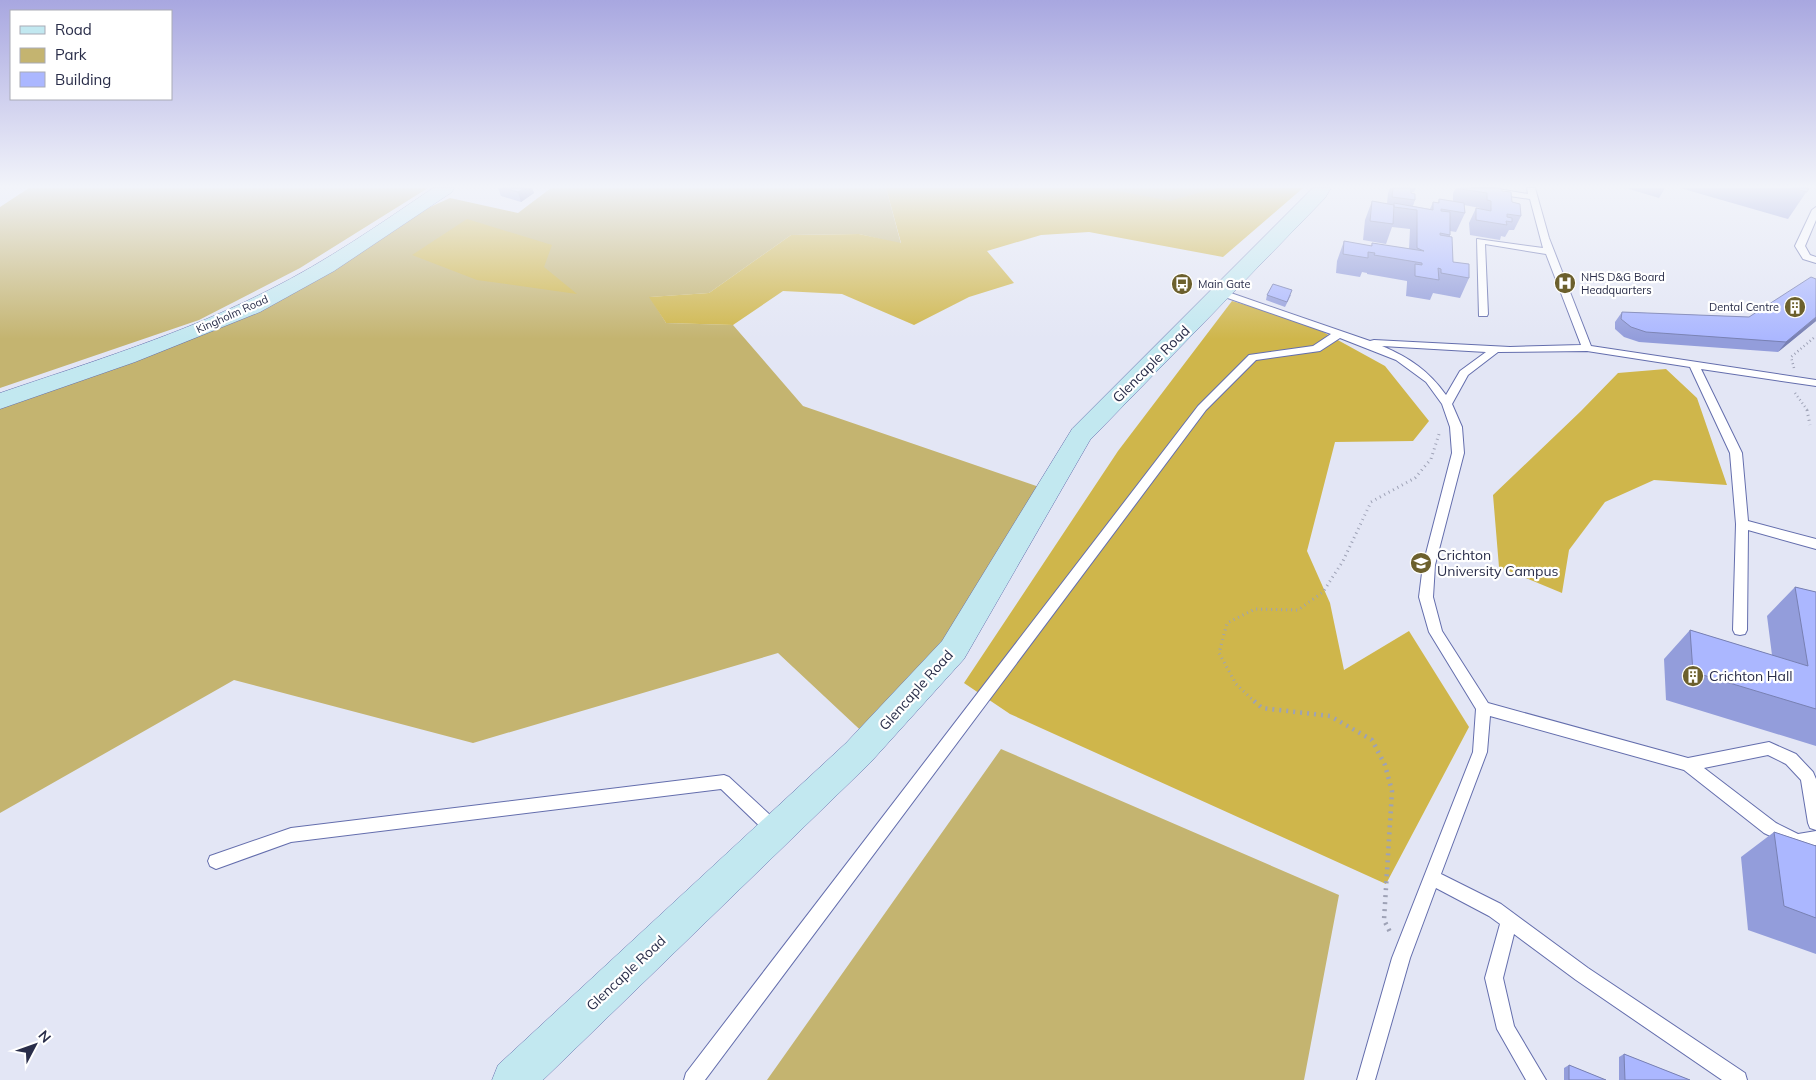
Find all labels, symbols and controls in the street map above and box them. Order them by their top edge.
legend [10,10,172,100]
text: Road [55,20,92,39]
text: Park [55,45,87,64]
text: Building [55,70,111,89]
place label: NHS D&G Board Headquarters [1581,270,1665,297]
hospital icon: NHS D&G Board Headquarters [1553,271,1577,295]
bus stop icon: Main Gate [1170,272,1194,296]
place label: Main Gate [1198,277,1250,291]
street label: Kingholm Road [194,292,270,336]
building icon: Dental Centre [1783,295,1807,319]
place label: Dental Centre [1709,300,1779,314]
street label: Glencaple Road [1109,322,1193,406]
place label: Crichton University Campus [1437,546,1559,580]
school or university icon: Crichton University Campus [1409,551,1433,575]
street label: Glencaple Road [875,646,957,734]
building icon: Crichton Hall [1681,664,1705,688]
place label: Crichton Hall [1709,667,1793,685]
street label: Glencaple Road [583,932,669,1014]
north arrow [10,1020,60,1070]
text: N [35,1027,55,1046]

